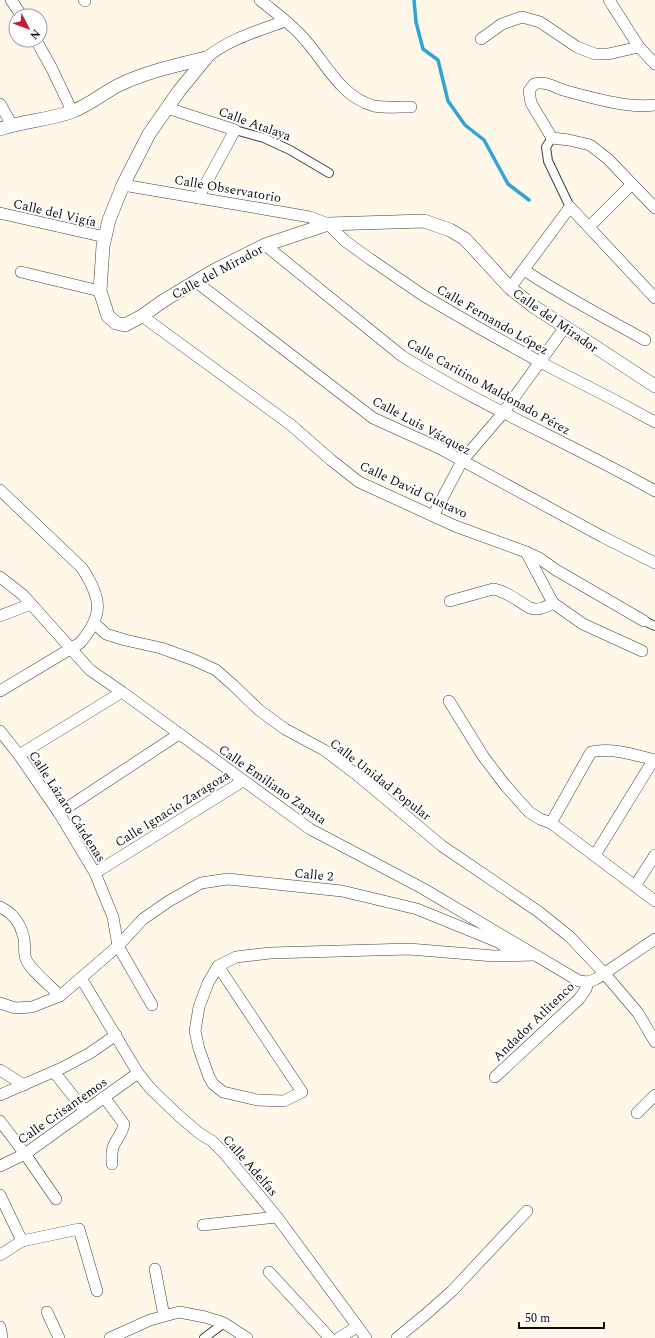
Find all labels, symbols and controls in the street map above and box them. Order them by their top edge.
north arrow [8,8,48,48]
text: N [26,25,44,43]
street label: Calle Atalaya [216,102,294,147]
street label: Calle Observatorio [173,170,283,208]
street label: Calle del Vigía [11,194,99,232]
street label: Calle del Mirador [168,239,267,304]
street label: Calle Fernando López [433,280,552,360]
street label: Calle del Mirador [508,284,603,358]
street label: Calle Caritino Maldonado Pérez [403,333,574,440]
street label: Calle Luis Vázquez [368,391,475,460]
street label: Calle David Gustavo [356,456,471,524]
street label: Calle Unidad Popular [325,734,435,826]
street label: Calle Emiliano Zapata [214,740,331,830]
street label: Calle Lázaro Cárdenas [24,747,111,866]
street label: Calle Ignacio Zaragoza [111,765,234,852]
street label: Calle 2 [293,863,335,887]
street label: Andador Atlitenco [488,977,579,1066]
street label: Calle Crisantemos [13,1072,112,1149]
street label: Calle Adelfas [218,1130,283,1201]
scale bar [519,1304,604,1330]
text: 50 m [525,1309,550,1328]

